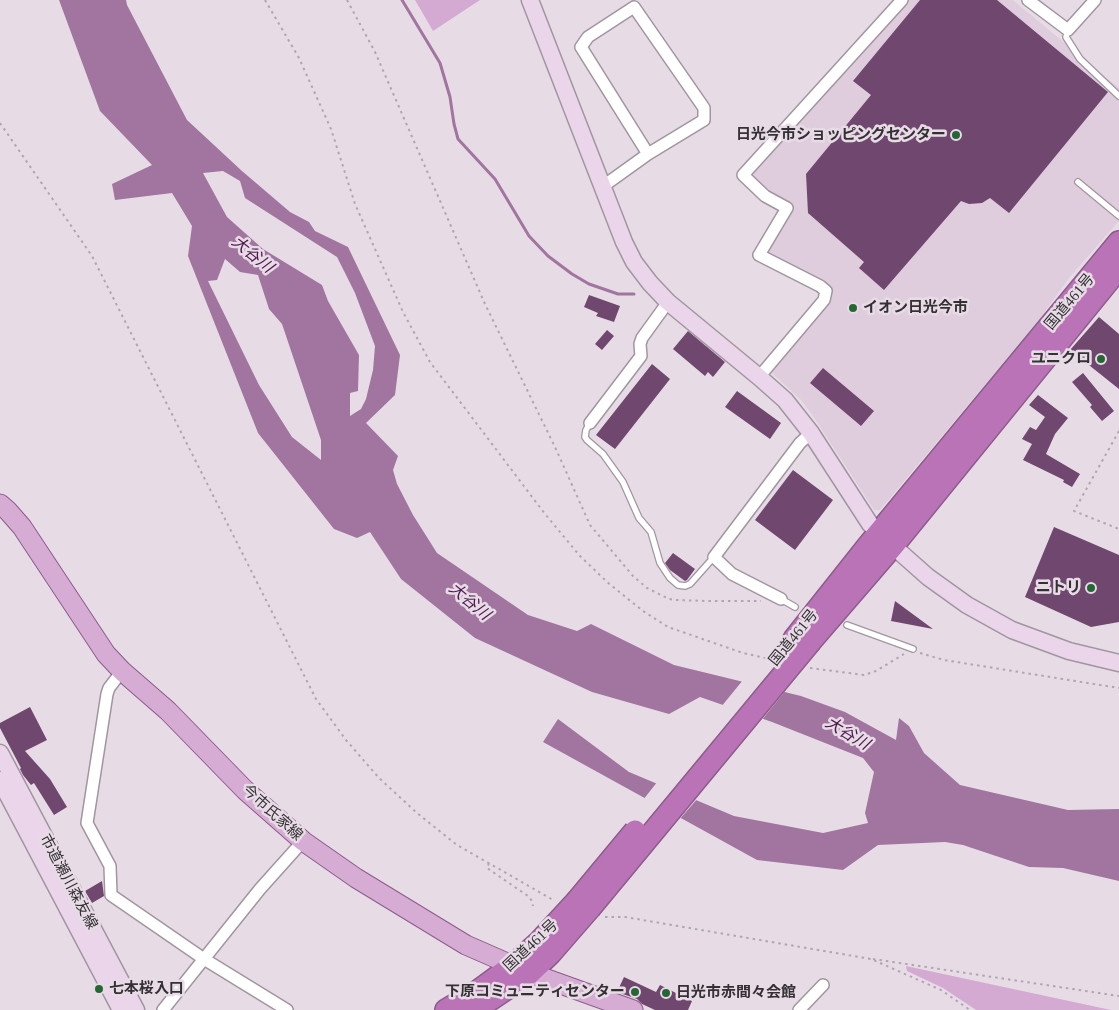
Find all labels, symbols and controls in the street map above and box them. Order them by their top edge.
place label: 日光今市ショッピングセンター [736,126,946,144]
marker: 日光今市ショッピングセンター [950,129,962,141]
water label: 大谷川 [227,232,277,278]
street label: 国道461号 [1041,270,1099,334]
place label: イオン日光今市 [863,299,968,317]
marker: イオン日光今市 [847,302,859,314]
place label: ユニクロ [1031,350,1091,368]
marker: ユニクロ [1095,353,1107,365]
water label: 大谷川 [444,579,494,625]
place label: ニトリ [1036,579,1081,597]
marker: ニトリ [1085,582,1097,594]
street label: 国道461号 [766,606,822,670]
water label: 大谷川 [821,713,873,755]
street label: 今市氏家線 [238,781,306,845]
street label: 市道瀬川森友線 [35,831,101,933]
street label: 国道461号 [500,916,562,976]
place label: 七本桜入口 [109,980,184,998]
marker: 七本桜入口 [93,983,105,995]
place label: 下原コミュニティセンター [445,983,625,1001]
place label: 日光市赤間々会館 [676,984,796,1002]
marker: 下原コミュニティセンター [629,986,641,998]
marker: 日光市赤間々会館 [660,987,672,999]

